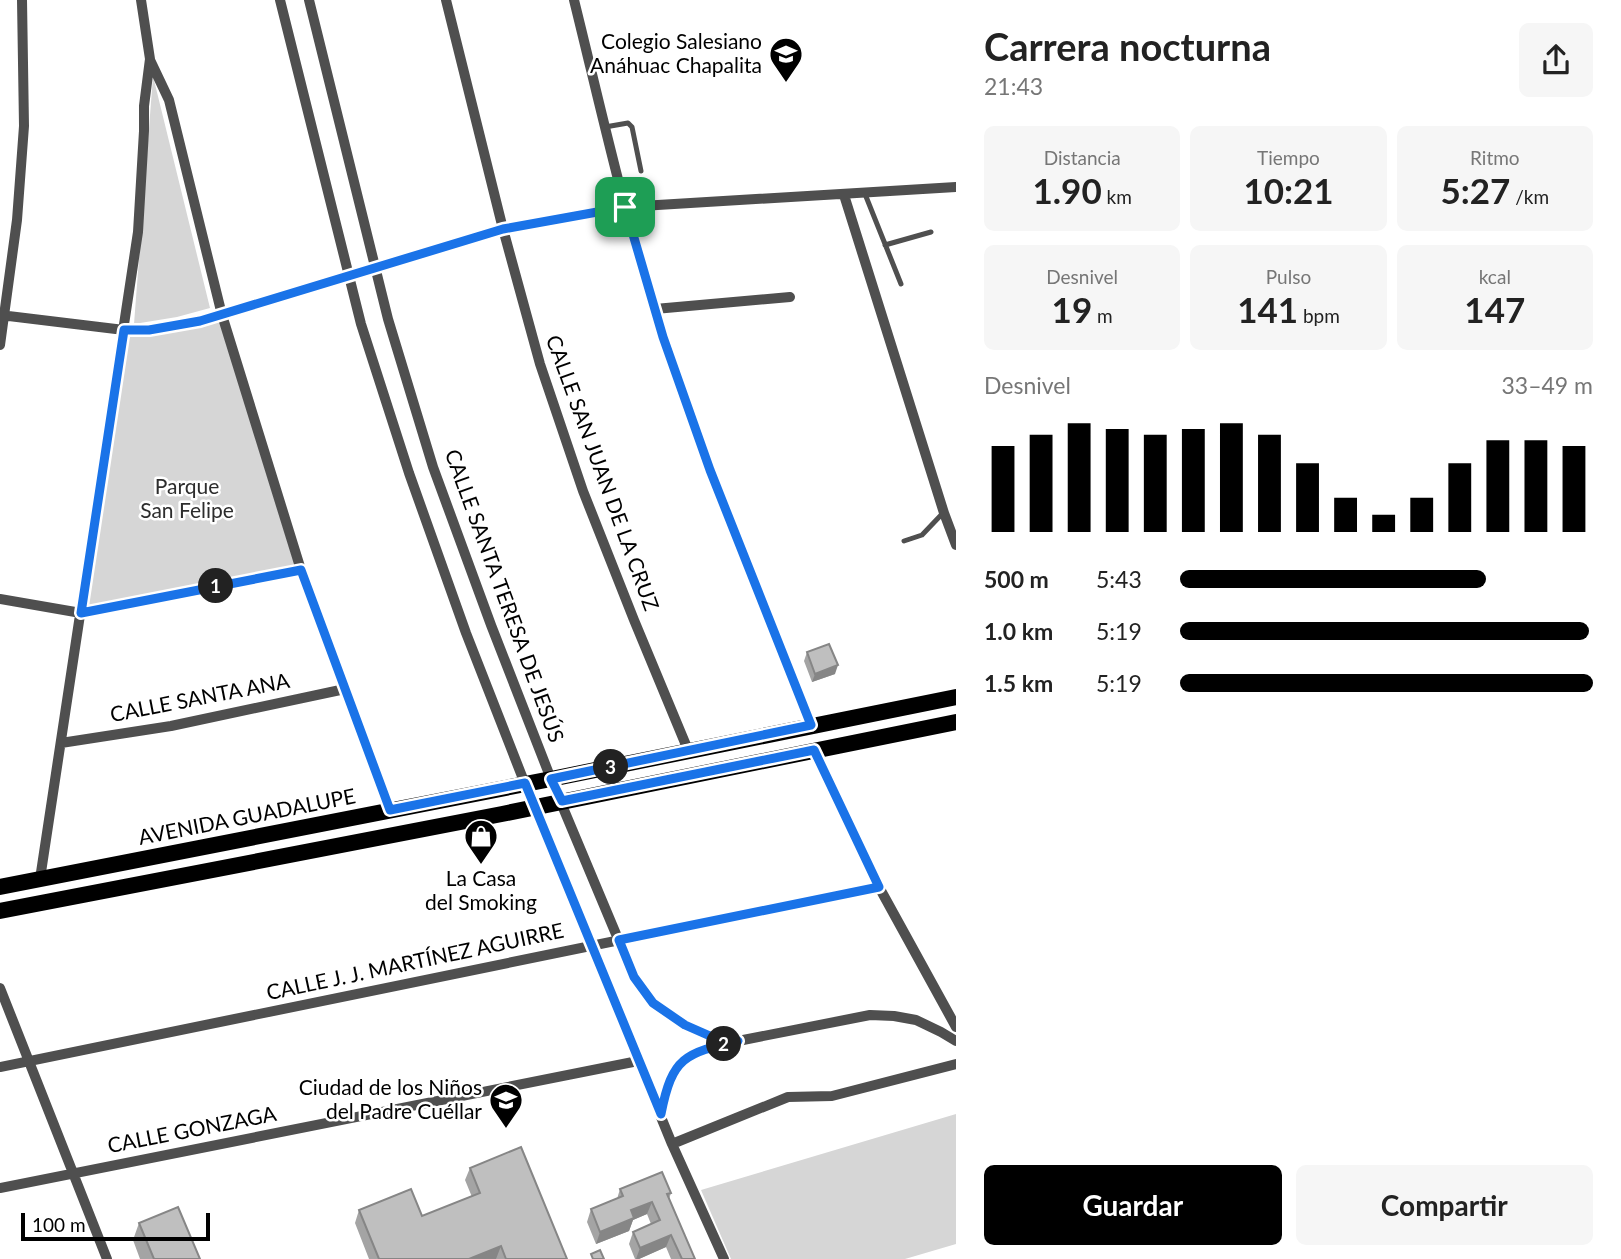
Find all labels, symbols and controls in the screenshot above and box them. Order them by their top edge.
text: Carrera nocturna [984,23,1271,69]
button: share [1519,23,1593,97]
place label: Colegio Salesiano Anáhuac Chapalita [590,28,762,77]
school or university icon: Colegio Salesiano Anáhuac Chapalita [767,35,805,84]
text: 21:43 [984,72,1043,100]
text: Distancia [1044,146,1121,169]
text: Tiempo [1257,146,1320,169]
text: Ritmo [1470,146,1520,169]
text: 1.90 [1032,169,1102,211]
text: 10:21 [1243,169,1334,211]
text: 5:27 [1440,169,1510,211]
pin [595,177,655,237]
text: km [1102,185,1132,208]
text: /km [1510,185,1549,208]
icon: arrive [606,188,644,226]
text: Desnivel [1046,265,1118,288]
text: Pulso [1266,265,1311,288]
text: kcal [1479,265,1511,288]
text: 19 [1052,288,1092,330]
text: 141 [1237,288,1298,330]
text: 147 [1464,288,1525,330]
text: m [1092,304,1113,327]
text: bpm [1298,304,1340,327]
street label: CALLE SAN JUAN DE LA CRUZ [542,331,665,614]
text: Desnivel [984,371,1071,399]
text: 33–49 m [1501,371,1593,399]
street label: CALLE SANTA TERESA DE JESÚS [441,446,570,745]
park label: Parque San Felipe [140,473,234,522]
text: 500 m [984,565,1049,593]
text: 5:43 [1096,565,1142,593]
pin: 1 [198,568,234,604]
text: 1 [210,574,221,597]
text: 1.0 km [984,617,1053,645]
text: 5:19 [1096,617,1142,645]
street label: CALLE SANTA ANA [108,667,292,726]
text: 1.5 km [984,669,1053,697]
text: 5:19 [1096,669,1142,697]
pin: 3 [594,750,628,784]
text: 3 [605,755,616,778]
street label: AVENIDA GUADALUPE [136,782,357,849]
shop icon: La Casa del Smoking [462,817,500,866]
place label: La Casa del Smoking [425,865,537,914]
street label: CALLE J. J. MARTÍNEZ AGUIRRE [264,917,566,1004]
pin: 2 [706,1026,742,1062]
text: 2 [718,1032,729,1055]
place label: Ciudad de los Niños del Padre Cuéllar [299,1074,482,1123]
school or university icon: Ciudad de los Niños del Padre Cuéllar [487,1081,525,1130]
street label: CALLE GONZAGA [105,1100,279,1157]
button: Guardar [984,1165,1282,1245]
button: Compartir [1296,1165,1593,1245]
scale bar [21,1210,210,1242]
text: 100 m [32,1213,86,1236]

